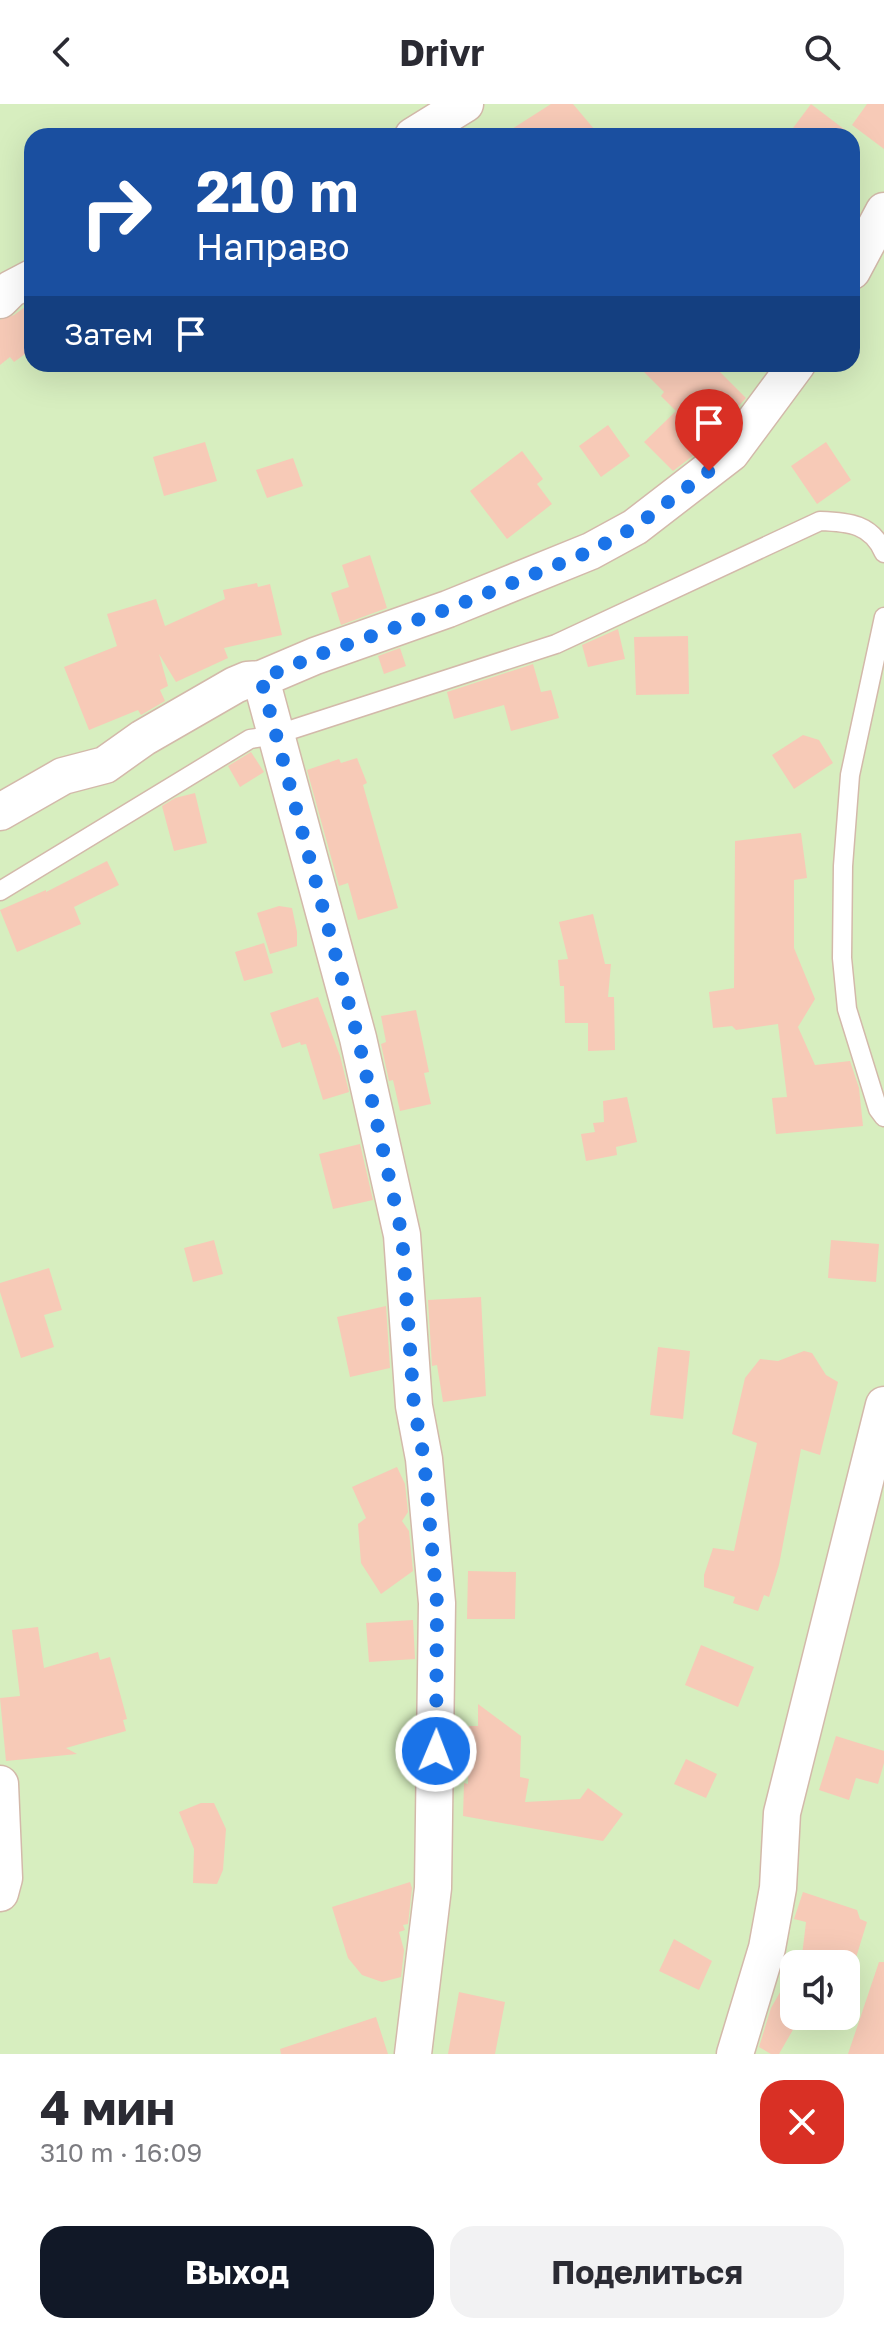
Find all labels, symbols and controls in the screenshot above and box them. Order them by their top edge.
icon: back [40,30,84,74]
icon: search [800,30,844,74]
text: Drivr [399,31,485,74]
text: 210 m [196,157,358,224]
icon: right [64,160,168,264]
text: Направо [196,225,350,268]
icon: arrive [169,312,213,356]
text: Затем [64,316,153,352]
pin [675,389,743,471]
icon: arrive [687,401,731,445]
position arrow [394,1709,478,1793]
map controls [780,1950,860,2030]
button: sound [780,1950,860,2030]
text: 4 мин [40,2078,175,2136]
button: close [760,2080,844,2164]
text: 310 m · 16:09 [40,2137,202,2168]
button: Выход [40,2226,434,2318]
button: Поделиться [450,2226,844,2318]

